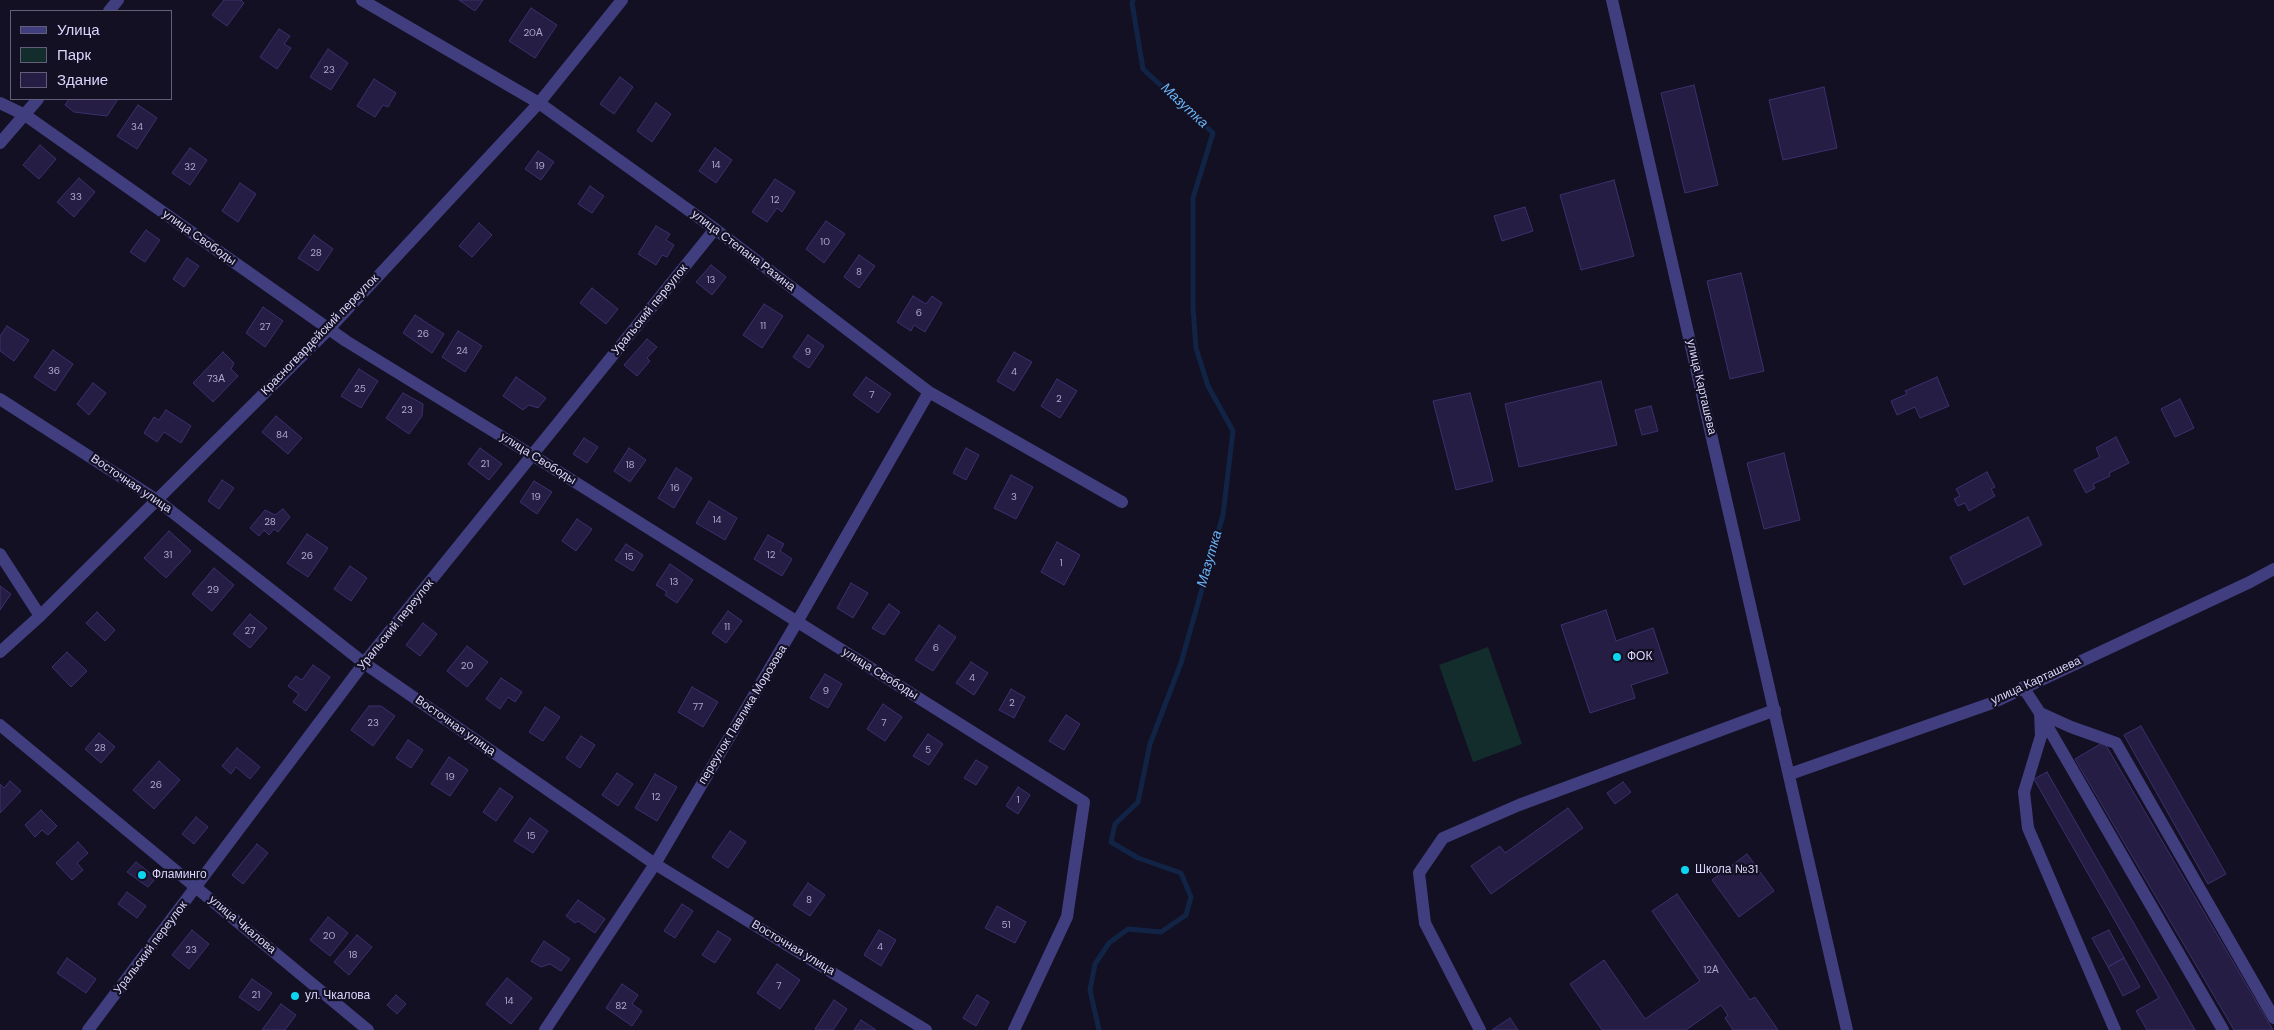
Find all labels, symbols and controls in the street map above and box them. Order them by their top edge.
legend [10,10,172,100]
text: Улица [57,20,100,40]
house number: 20А [523,27,543,39]
text: Парк [57,45,91,65]
house number: 23 [323,64,335,76]
text: Здание [57,70,108,90]
water label: Мазутка [1157,80,1211,132]
house number: 34 [131,121,143,133]
house number: 14 [711,159,721,171]
house number: 19 [535,160,545,172]
house number: 32 [184,161,196,173]
house number: 33 [70,191,82,203]
house number: 12 [771,194,779,206]
street label: улица Свободы [159,207,239,269]
street label: улица Степана Разина [688,207,798,295]
house number: 10 [820,236,830,248]
house number: 28 [310,247,322,259]
street label: Уральский переулок [609,262,691,358]
house number: 8 [856,266,862,278]
street label: Красногвардейский переулок [258,271,382,399]
house number: 13 [706,274,716,286]
house number: 6 [916,307,922,319]
house number: 11 [760,320,766,332]
house number: 27 [260,321,270,333]
house number: 26 [417,328,429,340]
street label: улица Карташева [1683,338,1719,436]
house number: 24 [456,345,468,357]
house number: 9 [805,346,811,358]
house number: 36 [48,365,60,377]
house number: 4 [1011,366,1017,378]
house number: 73А [207,373,225,385]
house number: 25 [354,383,366,395]
house number: 7 [869,389,875,401]
house number: 2 [1056,393,1062,405]
house number: 23 [401,404,413,416]
house number: 84 [276,429,288,441]
street label: улица Свободы [497,430,579,488]
street label: Восточная улица [88,452,174,516]
house number: 21 [481,458,489,470]
house number: 18 [625,459,635,471]
house number: 16 [670,482,680,494]
house number: 19 [531,491,541,503]
house number: 3 [1011,491,1017,503]
house number: 14 [712,514,722,526]
house number: 28 [264,516,276,528]
water label: Мазутка [1194,529,1226,589]
house number: 31 [164,549,172,561]
house number: 12 [767,549,775,561]
house number: 26 [301,550,313,562]
house number: 15 [624,551,634,563]
house number: 1 [1059,557,1063,569]
house number: 13 [669,576,679,588]
street label: Уральский переулок [355,577,437,673]
house number: 29 [207,584,219,596]
house number: 11 [724,621,730,633]
house number: 27 [245,625,255,637]
house number: 6 [933,642,939,654]
street label: переулок Павлика Морозова [696,643,790,787]
street label: улица Свободы [839,645,921,703]
place label: ФОК [1627,650,1652,664]
marker: ФОК [1611,651,1623,663]
street label: улица Карташева [1989,654,2083,708]
house number: 20 [461,660,473,672]
house number: 4 [969,672,975,684]
house number: 9 [823,685,829,697]
street label: Восточная улица [412,693,498,759]
house number: 2 [1009,697,1015,709]
house number: 77 [693,701,703,713]
house number: 23 [367,717,379,729]
house number: 7 [881,717,887,729]
house number: 28 [94,742,106,754]
house number: 5 [925,744,931,756]
house number: 19 [445,771,455,783]
house number: 26 [150,779,162,791]
house number: 12 [652,791,660,803]
house number: 1 [1016,794,1020,806]
house number: 15 [526,830,536,842]
place label: Школа №31 [1695,863,1758,877]
marker: Школа №31 [1679,864,1691,876]
place label: Фламинго [152,868,207,882]
marker: Фламинго [136,869,148,881]
street label: улица Чкалова [206,893,278,957]
house number: 8 [806,894,812,906]
street label: Уральский переулок [111,899,191,997]
street label: Восточная улица [749,917,837,979]
house number: 51 [1001,919,1011,931]
house number: 20 [323,930,335,942]
house number: 4 [877,941,883,953]
house number: 23 [185,944,197,956]
house number: 18 [348,949,358,961]
house number: 12А [1703,964,1719,976]
house number: 7 [776,980,782,992]
house number: 21 [252,989,260,1001]
place label: ул. Чкалова [305,989,370,1003]
marker: ул. Чкалова [289,990,301,1002]
house number: 14 [504,995,514,1007]
house number: 82 [615,1000,627,1012]

